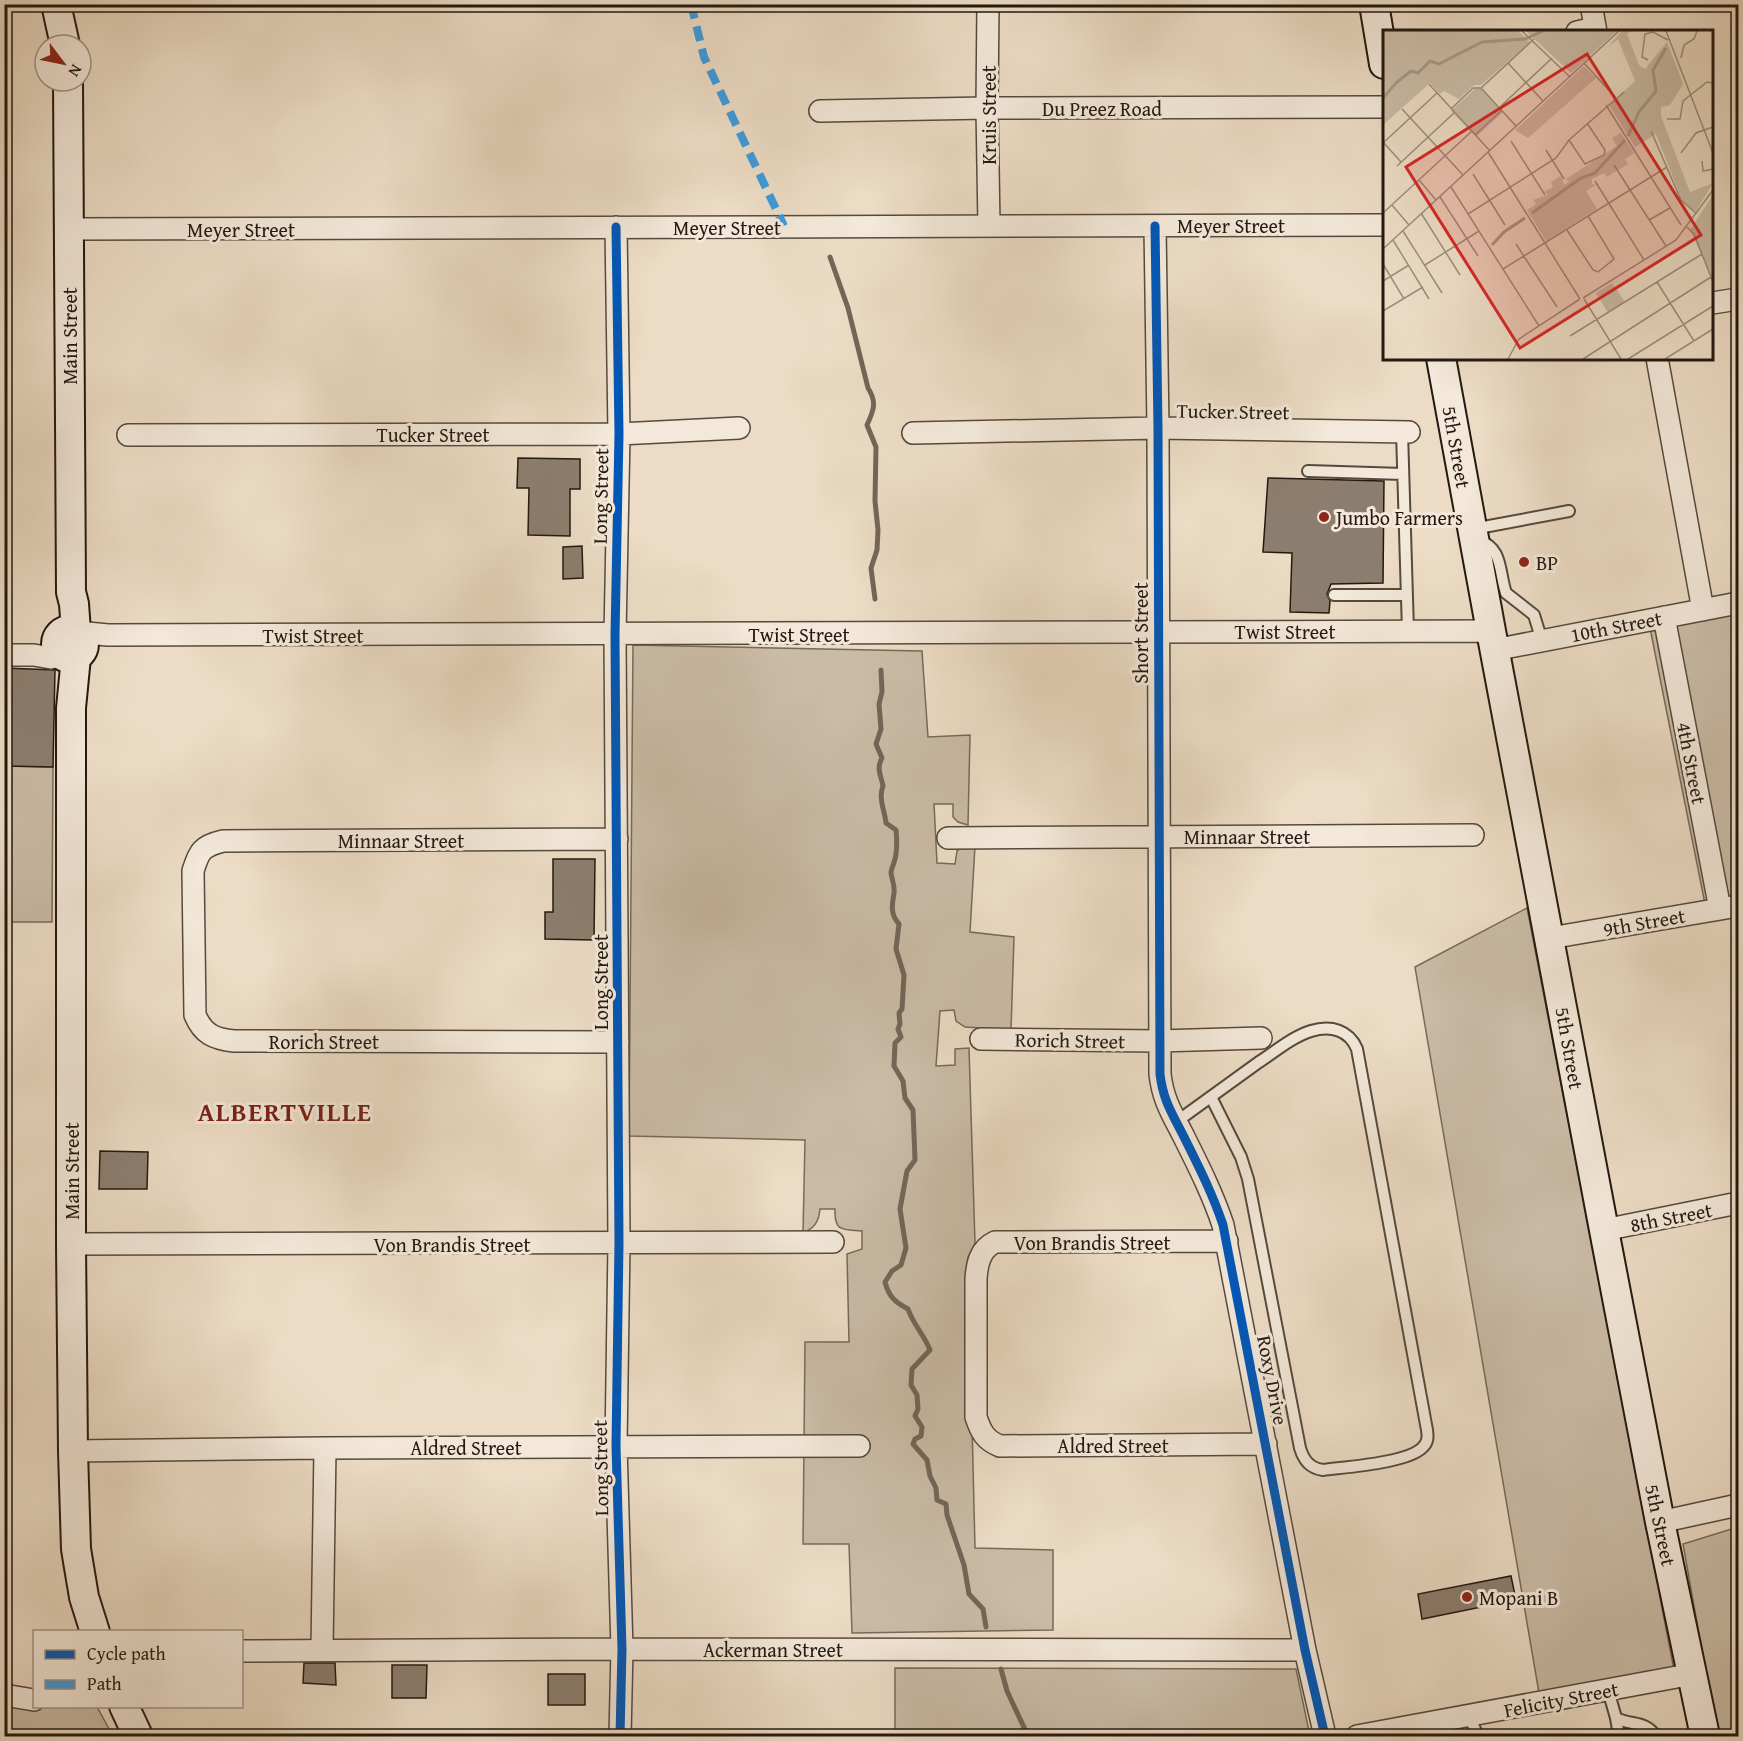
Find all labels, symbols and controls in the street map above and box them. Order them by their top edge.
inset map [1383,30,1713,360]
north arrow [33,33,93,93]
text: N [63,60,89,82]
street label: Kruis Street [974,65,1003,165]
street label: Du Preez Road [1042,94,1162,123]
street label: Meyer Street [1177,211,1285,240]
street label: Meyer Street [673,213,781,242]
street label: Meyer Street [187,215,295,244]
street label: Main Street [55,287,84,385]
street label: Tucker Street [1176,396,1290,426]
street label: 5th Street [1436,404,1478,490]
street label: Tucker Street [377,420,489,449]
street label: Long Street [585,448,615,544]
place label: Jumbo Farmers [1333,503,1463,532]
marker: Jumbo Farmers [1317,510,1331,524]
place label: BP [1536,548,1558,577]
marker: BP [1517,555,1531,569]
street label: Short Street [1126,582,1155,684]
street label: 10th Street [1568,603,1664,649]
street label: Twist Street [1234,617,1336,646]
street label: Twist Street [748,620,850,649]
street label: Twist Street [262,621,364,650]
street label: 4th Street [1670,720,1714,806]
street label: Minnaar Street [1184,822,1310,851]
street label: Minnaar Street [338,826,464,855]
street label: 9th Street [1601,901,1687,943]
street label: Long Street [586,934,615,1030]
street label: 5th Street [1549,1005,1591,1091]
street label: Rorich Street [1015,1025,1125,1055]
street label: Rorich Street [269,1027,379,1056]
district label: ALBERTVILLE [198,1092,372,1131]
street label: Main Street [57,1122,86,1220]
street label: 8th Street [1628,1195,1714,1239]
street label: Von Brandis Street [1013,1228,1171,1257]
street label: Von Brandis Street [373,1230,531,1259]
street label: Roxy Drive [1250,1333,1296,1427]
street label: Long Street [585,1420,615,1516]
street label: Aldred Street [1057,1431,1169,1460]
street label: Aldred Street [410,1433,522,1462]
street label: 5th Street [1638,1481,1684,1569]
place label: Mopani B [1479,1583,1558,1612]
marker: Mopani B [1460,1590,1474,1604]
legend [33,1630,243,1708]
street label: Ackerman Street [703,1635,843,1664]
text: Cycle path [87,1640,166,1667]
text: Path [87,1670,122,1697]
street label: Felicity Street [1501,1674,1621,1724]

